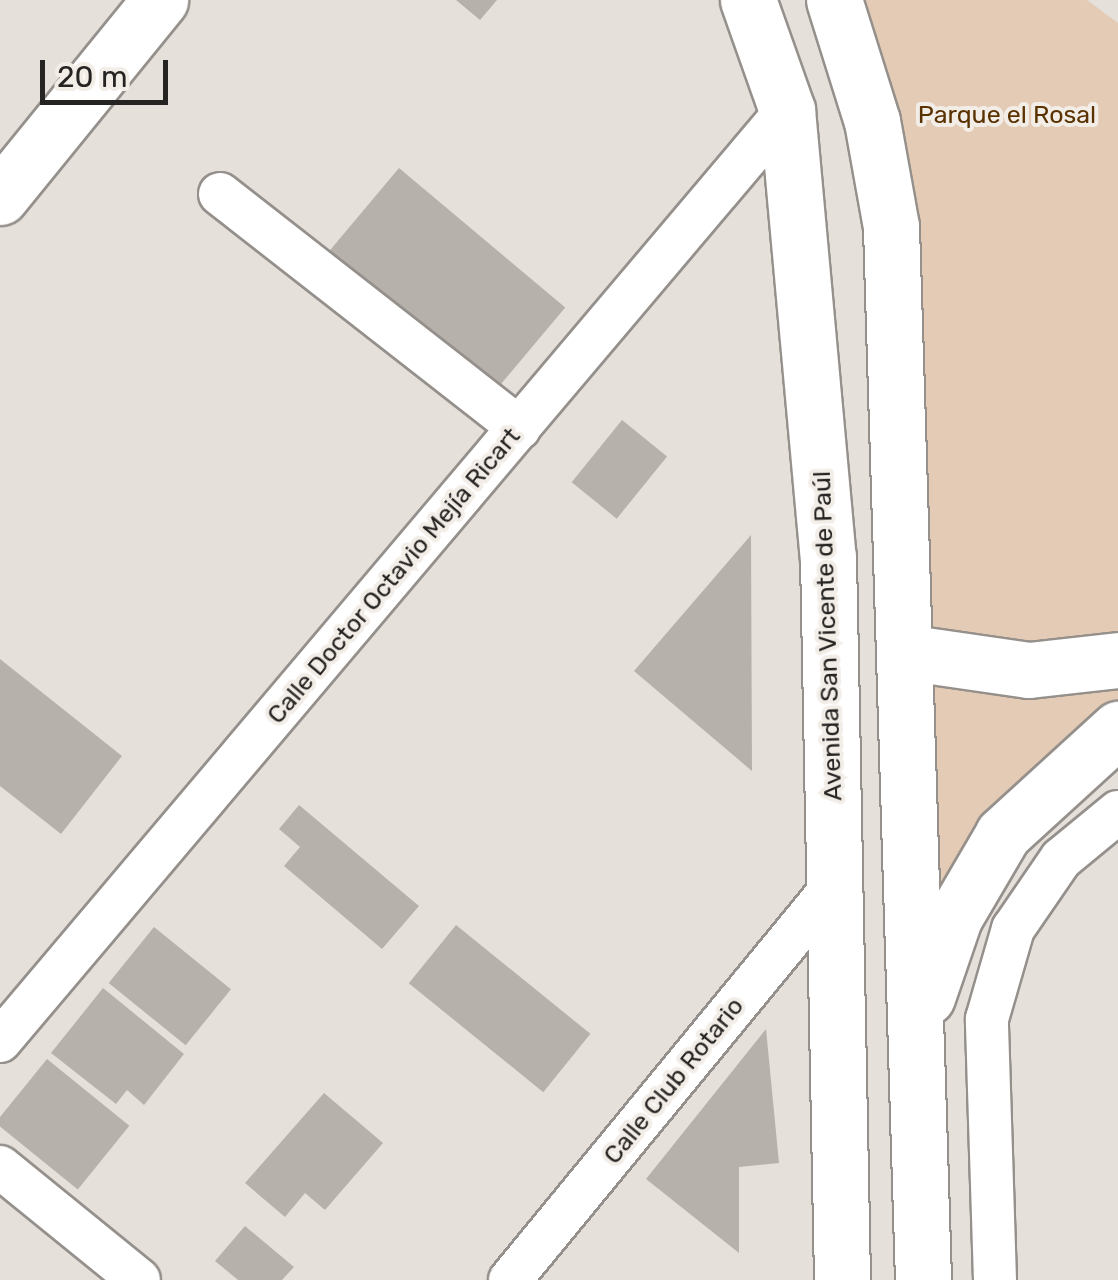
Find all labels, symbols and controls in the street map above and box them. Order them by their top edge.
scale bar [45,40,172,102]
text: 20 m [57,59,128,95]
park label: Parque el Rosal [918,100,1096,130]
street label: Calle Doctor Octavio Mejía Ricart [261,422,527,730]
street label: Avenida San Vicente de Paúl [807,470,849,802]
street label: Calle Club Rotario [598,992,750,1170]

